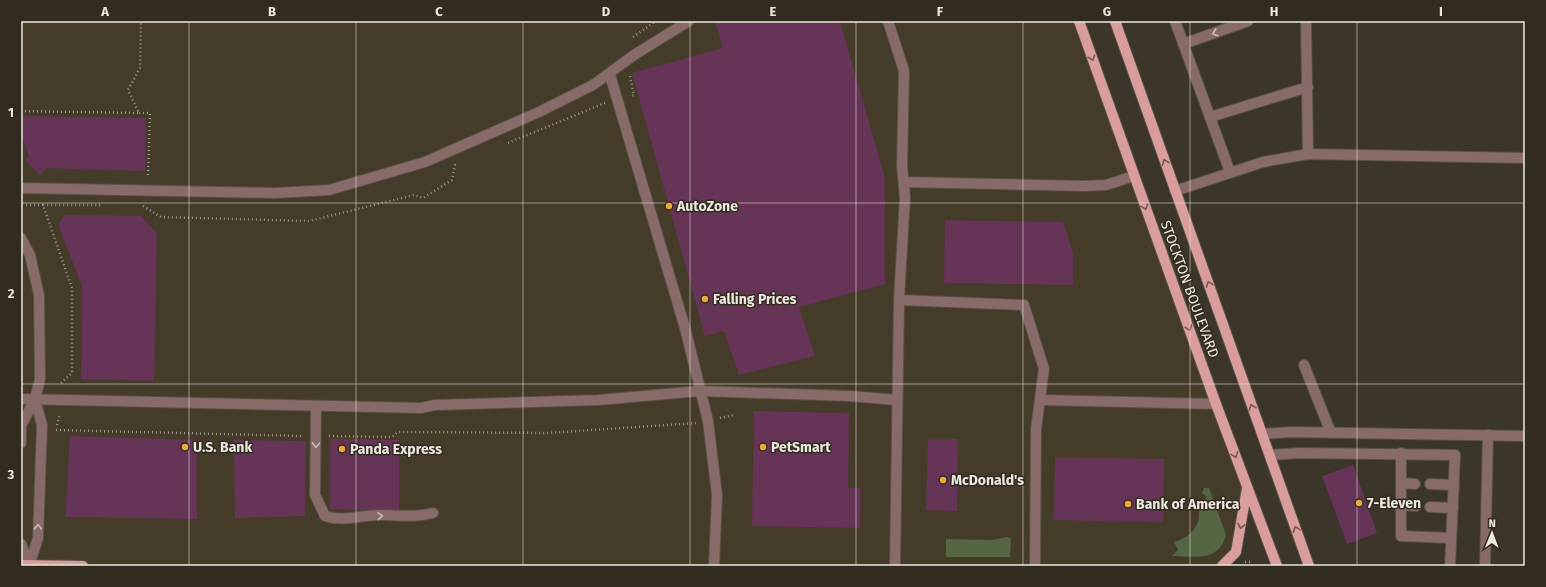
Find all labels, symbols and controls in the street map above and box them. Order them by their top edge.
text: A [100,4,109,19]
text: B [268,4,276,19]
text: C [435,4,443,19]
text: D [602,4,611,19]
text: E [770,4,777,19]
text: F [937,4,944,19]
text: G [1103,4,1111,19]
text: H [1270,4,1278,19]
text: I [1439,4,1443,19]
one-way arrow [1212,28,1219,37]
one-way arrow [1087,54,1096,61]
text: 1 [8,105,14,120]
one-way arrow [1162,158,1170,165]
place label: AutoZone [676,198,738,215]
marker: AutoZone [664,201,674,211]
one-way arrow [1140,203,1149,210]
street label: STOCKTON BOULEVARD [1157,218,1222,360]
one-way arrow [1205,281,1213,288]
text: 2 [8,286,15,301]
place label: Falling Prices [713,291,797,308]
marker: Falling Prices [700,294,710,304]
one-way arrow [1184,324,1192,331]
one-way arrow [1249,403,1257,410]
place label: U.S. Bank [193,439,252,456]
place label: PetSmart [771,439,831,456]
place label: Panda Express [350,441,442,458]
marker: U.S. Bank [180,442,190,452]
one-way arrow [312,442,320,448]
marker: PetSmart [758,442,768,452]
marker: Panda Express [337,444,347,454]
one-way arrow [1231,452,1239,459]
text: 3 [7,467,15,482]
place label: McDonald's [951,472,1024,489]
marker: McDonald's [938,475,948,485]
place label: 7-Eleven [1367,495,1421,512]
place label: Bank of America [1136,496,1240,513]
marker: 7-Eleven [1354,498,1364,508]
marker: Bank of America [1123,499,1133,509]
one-way arrow [377,512,383,520]
north arrow [1472,513,1512,553]
text: N [1488,517,1496,530]
one-way arrow [1237,523,1245,529]
one-way arrow [34,524,43,531]
one-way arrow [1292,526,1301,533]

